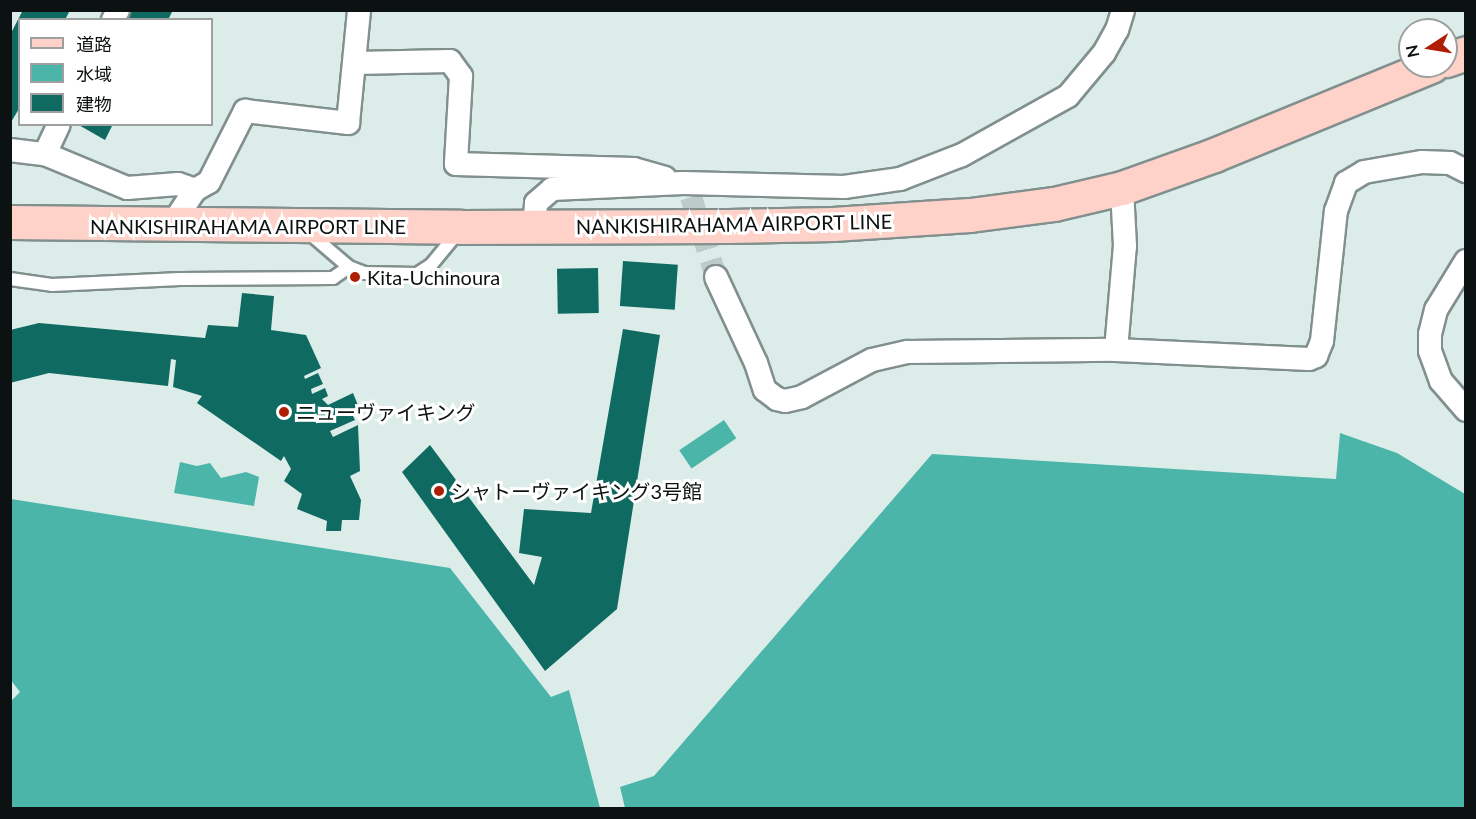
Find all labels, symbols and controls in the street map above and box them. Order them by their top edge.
legend [18,18,213,126]
north arrow [1398,18,1458,78]
text: 道路 [76,33,112,55]
text: N [1401,43,1422,59]
text: 水域 [76,63,112,85]
text: 建物 [76,93,112,115]
street label: NANKISHIRAHAMA AIRPORT LINE [575,209,893,239]
street label: NANKISHIRAHAMA AIRPORT LINE [89,214,407,238]
place label: Kita-Uchinoura [367,265,500,289]
marker: Kita-Uchinoura [348,270,362,284]
place label: ニューヴァイキング [296,400,476,424]
marker: ニューヴァイキング [277,405,291,419]
place label: シャトーヴァイキング3号館 [451,479,703,503]
marker: シャトーヴァイキング3号館 [432,484,446,498]

